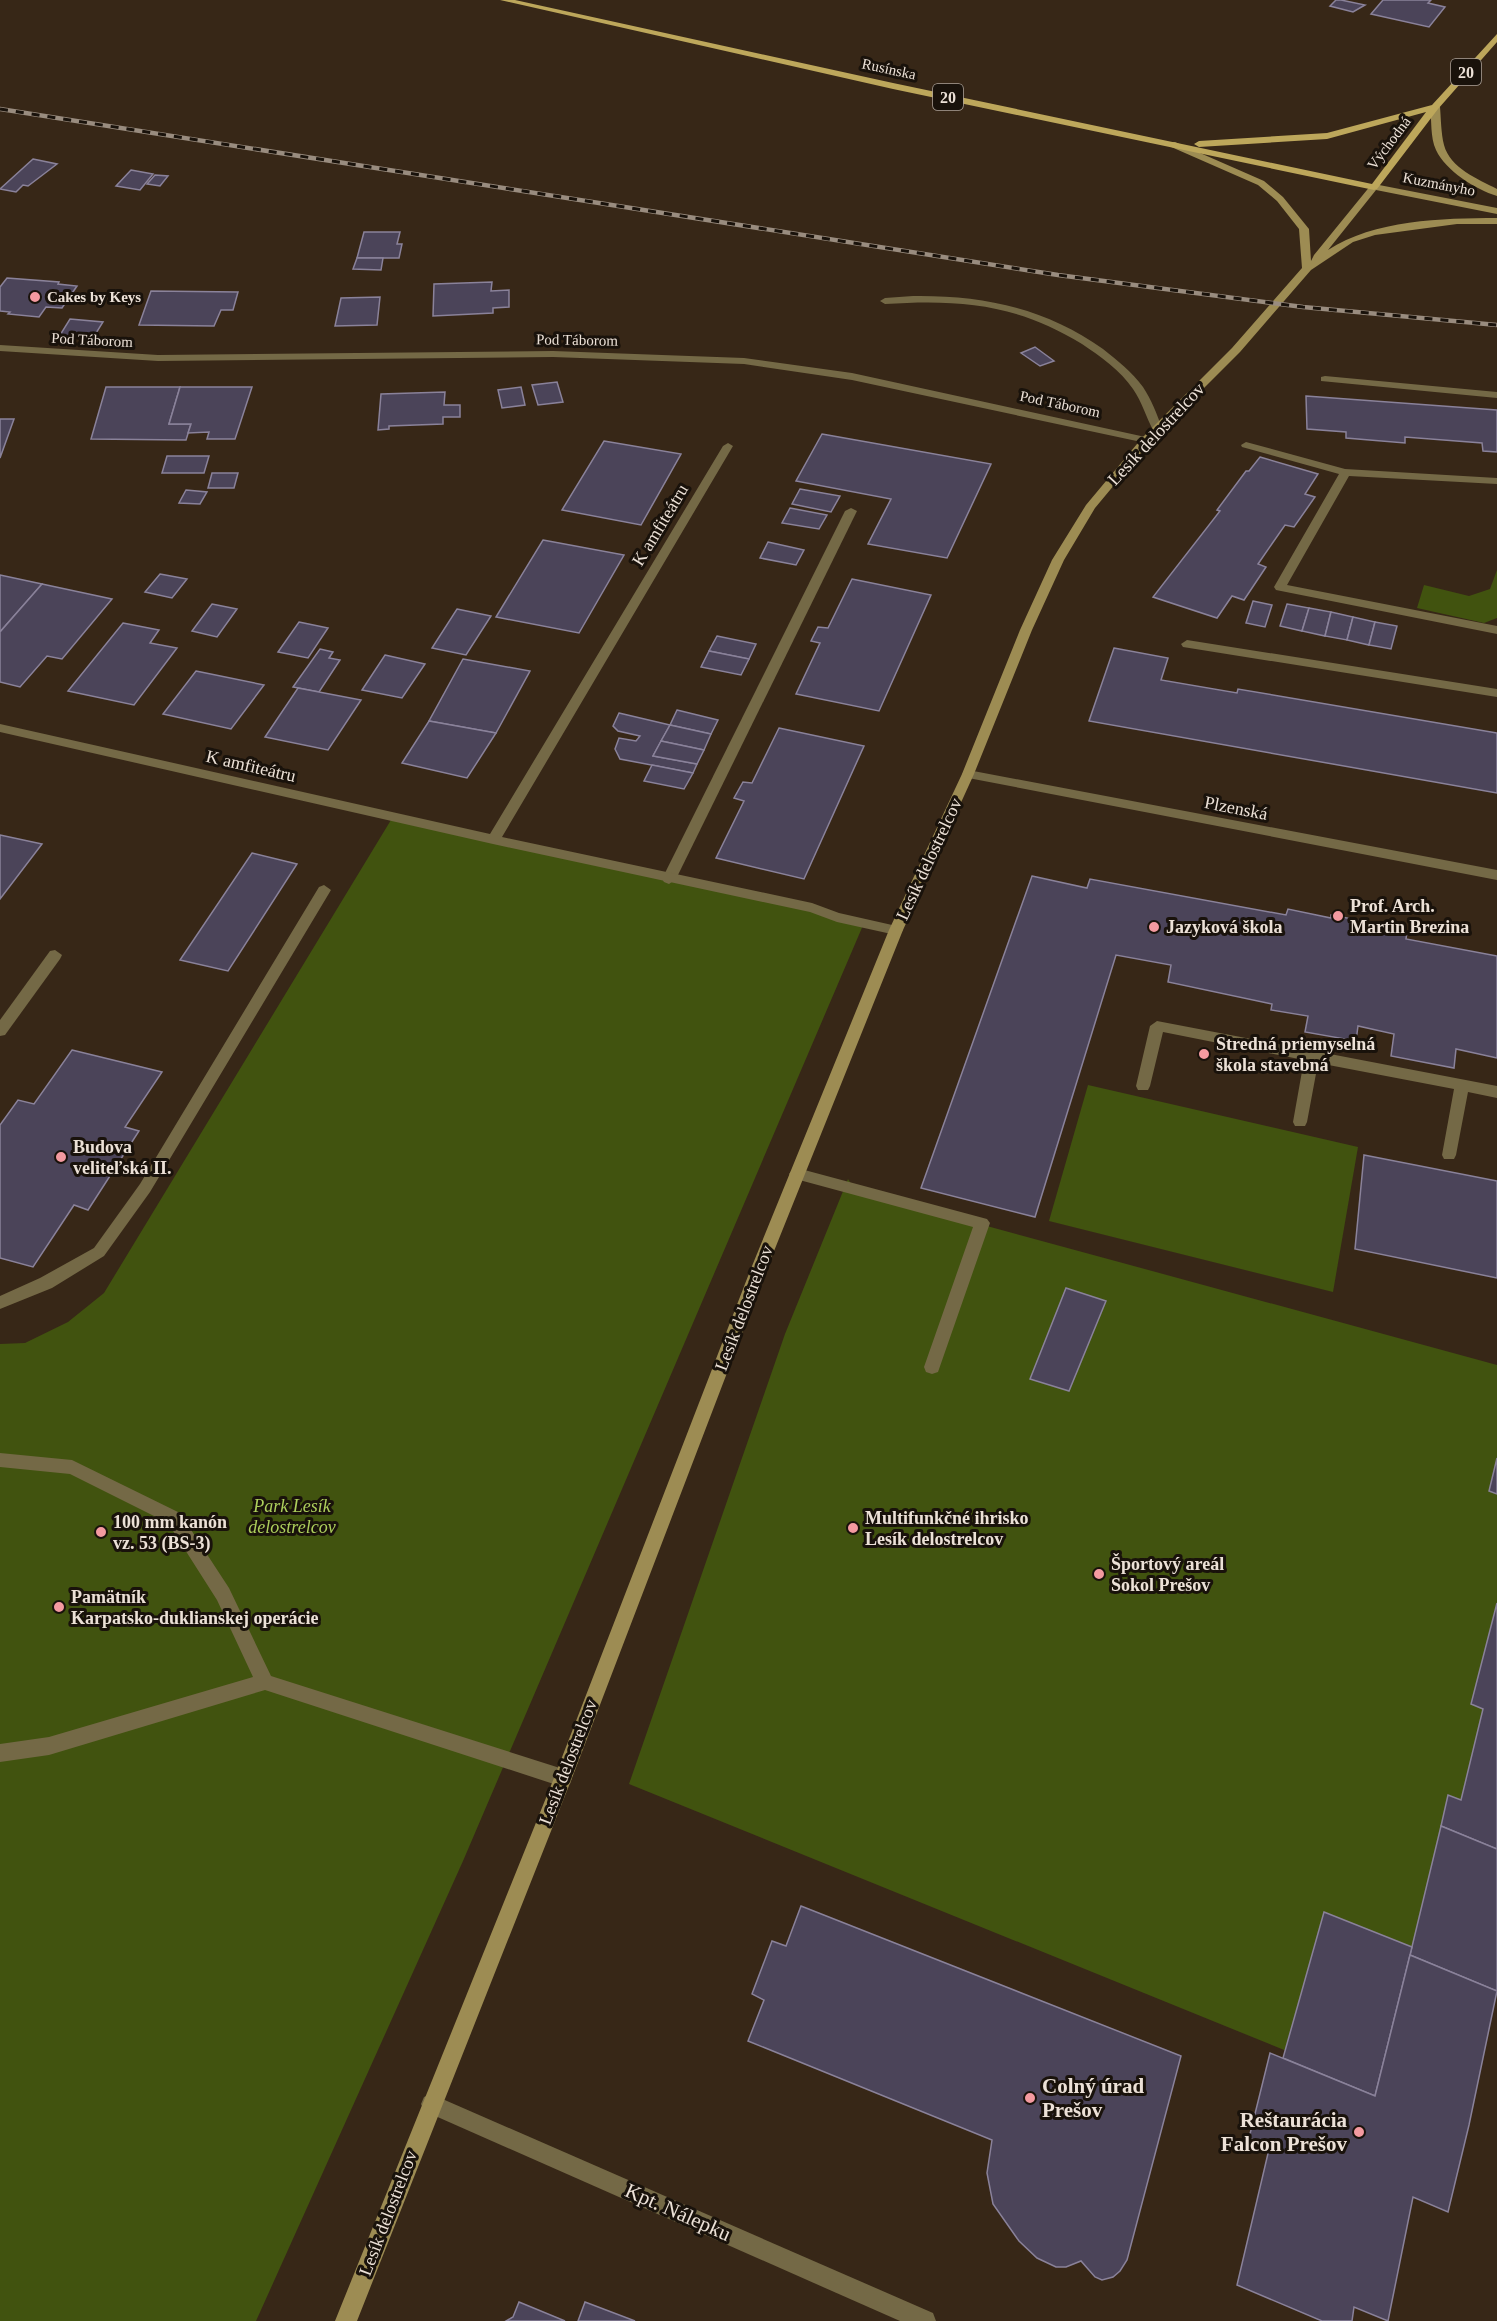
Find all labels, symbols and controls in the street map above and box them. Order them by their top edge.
street label: Rusínska [860,55,918,83]
road number: 20 [1451,59,1481,85]
road number: 20 [933,84,963,110]
street label: Východná [1364,113,1414,172]
street label: Kuzmányho [1401,169,1477,199]
place label: Cakes by Keys [47,289,141,305]
marker: Cakes by Keys [28,290,42,304]
street label: Pod Táborom [51,330,134,350]
street label: Pod Táborom [536,331,618,349]
street label: Lesík delostrelcov [1104,379,1208,489]
street label: Pod Táborom [1018,388,1102,420]
street label: K amfiteátru [628,481,692,569]
street label: K amfiteátru [204,746,298,786]
street label: Plzenská [1203,792,1269,824]
street label: Lesík delostrelcov [892,795,966,923]
place label: Prof. Arch. Martin Brezina [1350,896,1469,937]
marker: Prof. Arch. Martin Brezina [1331,909,1345,923]
place label: Jazyková škola [1166,917,1283,937]
marker: Jazyková škola [1147,920,1161,934]
place label: Stredná priemyselná škola stavebná [1216,1034,1375,1075]
marker: Stredná priemyselná škola stavebná [1197,1047,1211,1061]
place label: Budova veliteľská II. [73,1137,171,1178]
marker: Budova veliteľská II. [54,1150,68,1164]
street label: Lesík delostrelcov [711,1243,777,1373]
park label: Park Lesík delostrelcov [248,1496,336,1537]
place label: Multifunkčné ihrisko Lesík delostrelcov [865,1508,1029,1549]
place label: 100 mm kanón vz. 53 (BS-3) [113,1512,227,1554]
marker: Multifunkčné ihrisko Lesík delostrelcov [846,1521,860,1535]
marker: 100 mm kanón vz. 53 (BS-3) [94,1525,108,1539]
place label: Športový areál Sokol Prešov [1111,1553,1224,1595]
marker: Športový areál Sokol Prešov [1092,1567,1106,1581]
place label: Pamätník Karpatsko-duklianskej operácie [71,1587,319,1628]
marker: Pamätník Karpatsko-duklianskej operácie [52,1600,66,1614]
street label: Lesík delostrelcov [535,1697,601,1827]
place label: Colný úrad Prešov [1042,2074,1144,2122]
marker: Colný úrad Prešov [1023,2091,1037,2105]
place label: Reštaurácia Falcon Prešov [1221,2108,1347,2156]
marker: Reštaurácia Falcon Prešov [1352,2125,1366,2139]
street label: Lesík delostrelcov [355,2148,421,2278]
street label: Kpt. Nálepku [621,2178,735,2246]

